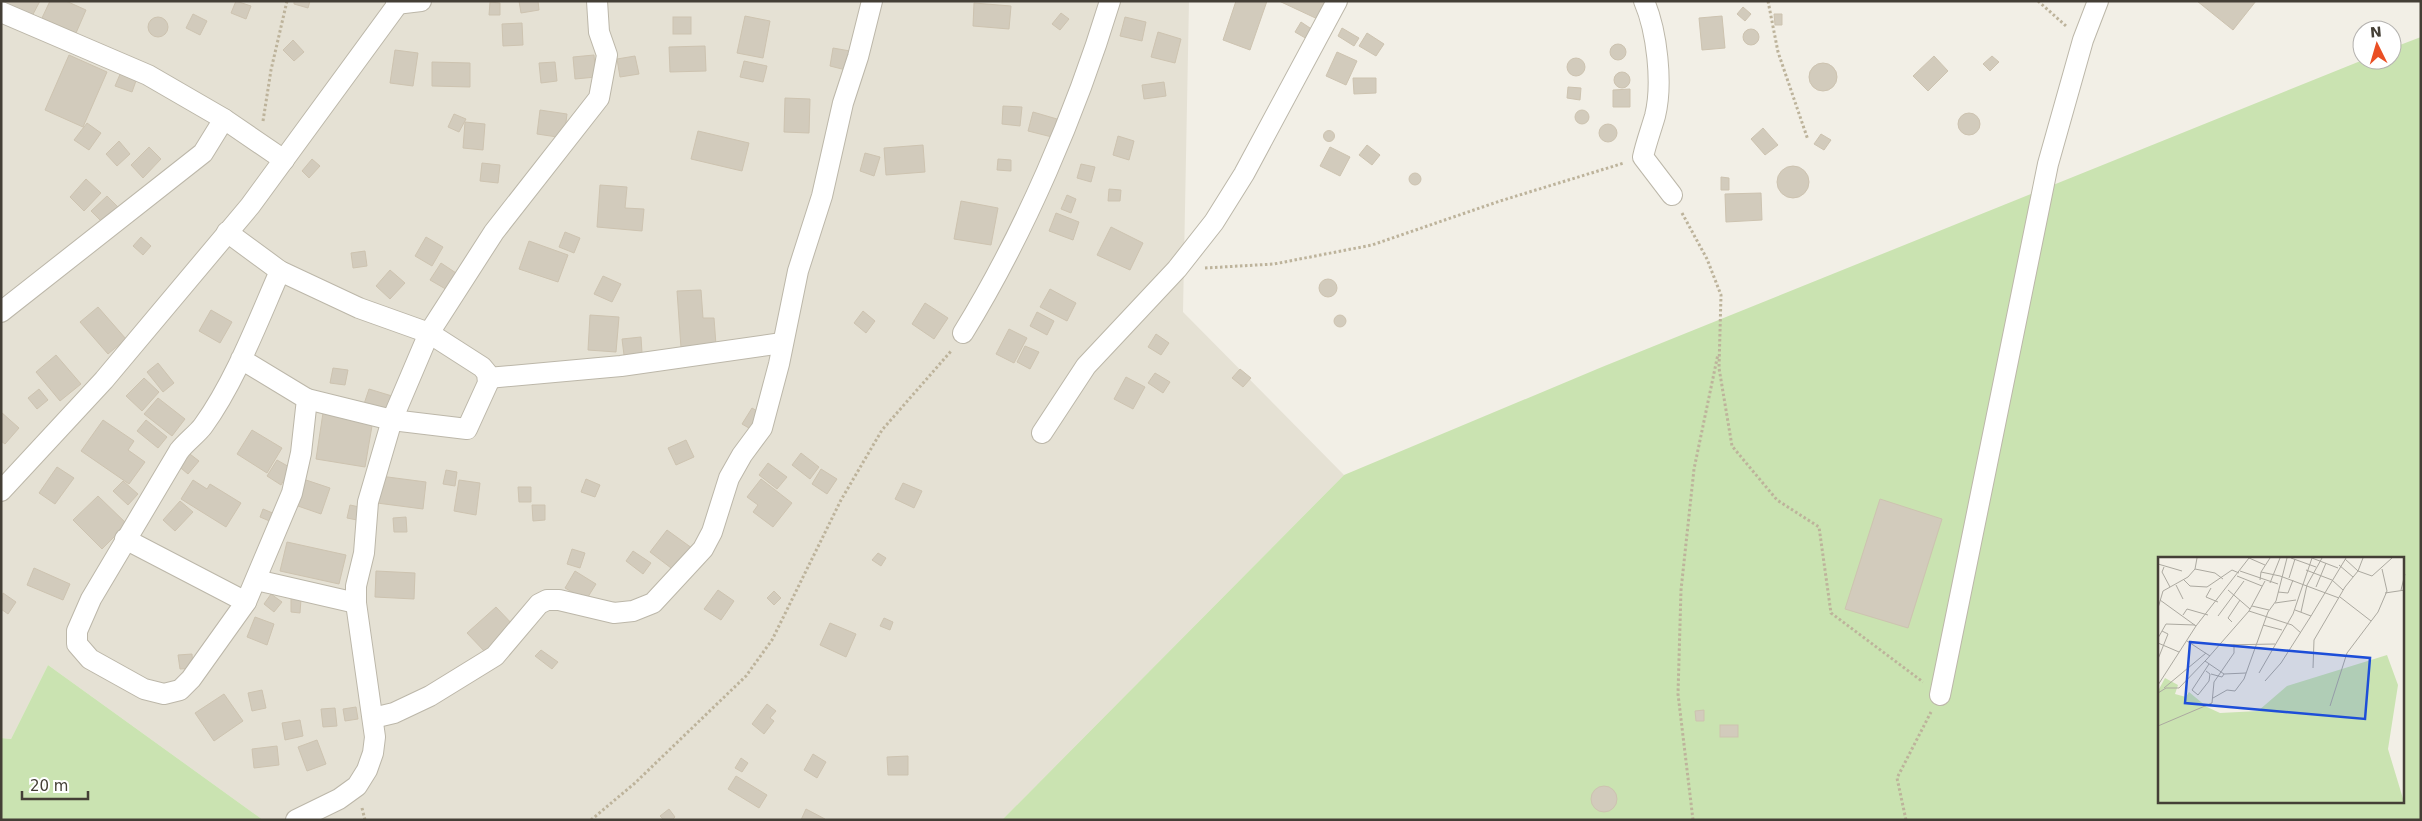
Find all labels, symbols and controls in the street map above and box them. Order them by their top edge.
north arrow [2352,20,2402,70]
text: N [2369,24,2382,41]
inset map [2158,557,2404,804]
scale bar [22,768,89,800]
text: 20 m [30,777,68,795]

